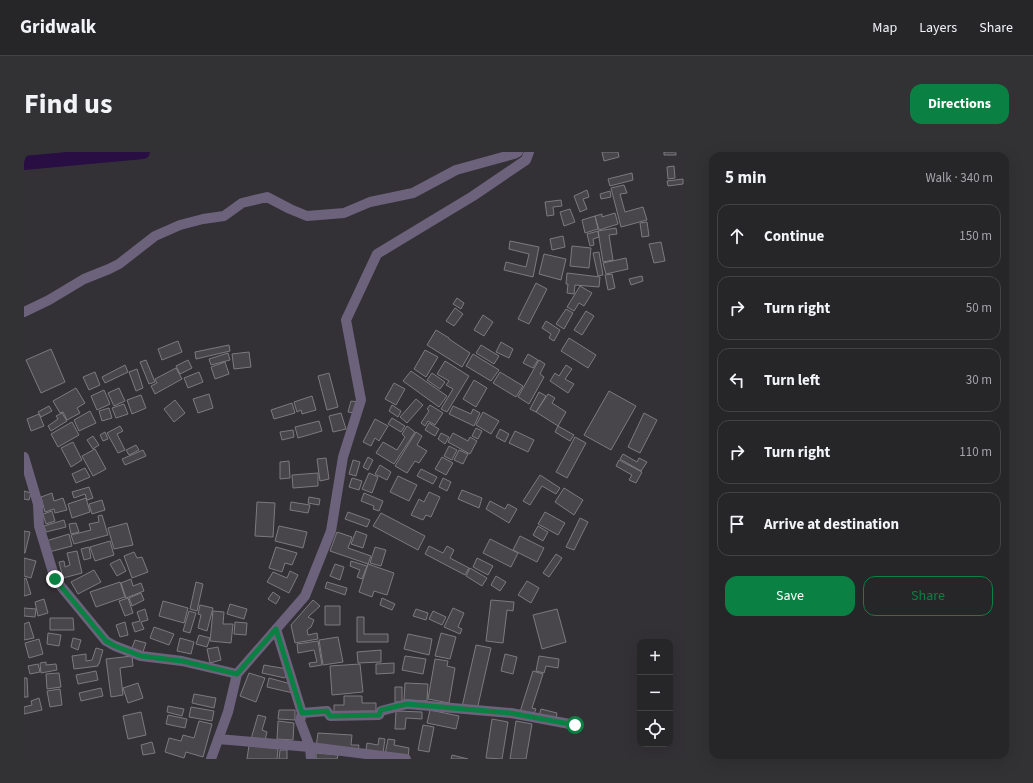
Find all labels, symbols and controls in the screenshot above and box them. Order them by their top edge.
text: Gridwalk [20,14,96,41]
text: Map [872,18,897,38]
text: Layers [919,18,957,38]
text: Share [979,18,1013,38]
text: Find us [24,84,112,124]
button: Directions [910,84,1009,124]
text: 5 min [725,166,766,190]
text: Walk · 340 m [925,169,993,187]
icon: ahead [726,225,748,247]
text: Continue [764,226,824,247]
text: 150 m [959,227,992,245]
icon: right [726,297,748,319]
text: Turn right [764,298,830,319]
text: 50 m [966,299,992,317]
icon: left [726,369,748,391]
text: Turn left [764,370,820,391]
text: 30 m [966,371,992,389]
icon: right [726,441,748,463]
text: Turn right [764,442,830,463]
text: 110 m [959,443,992,461]
icon: arrive [726,513,748,535]
text: Arrive at destination [764,514,899,535]
route end [46,570,64,588]
button: Save [725,576,855,616]
button: Share [863,576,993,616]
map controls [637,639,673,747]
button: + [637,639,673,675]
button: − [637,675,673,711]
button: locate [637,711,673,747]
route start [566,716,584,734]

